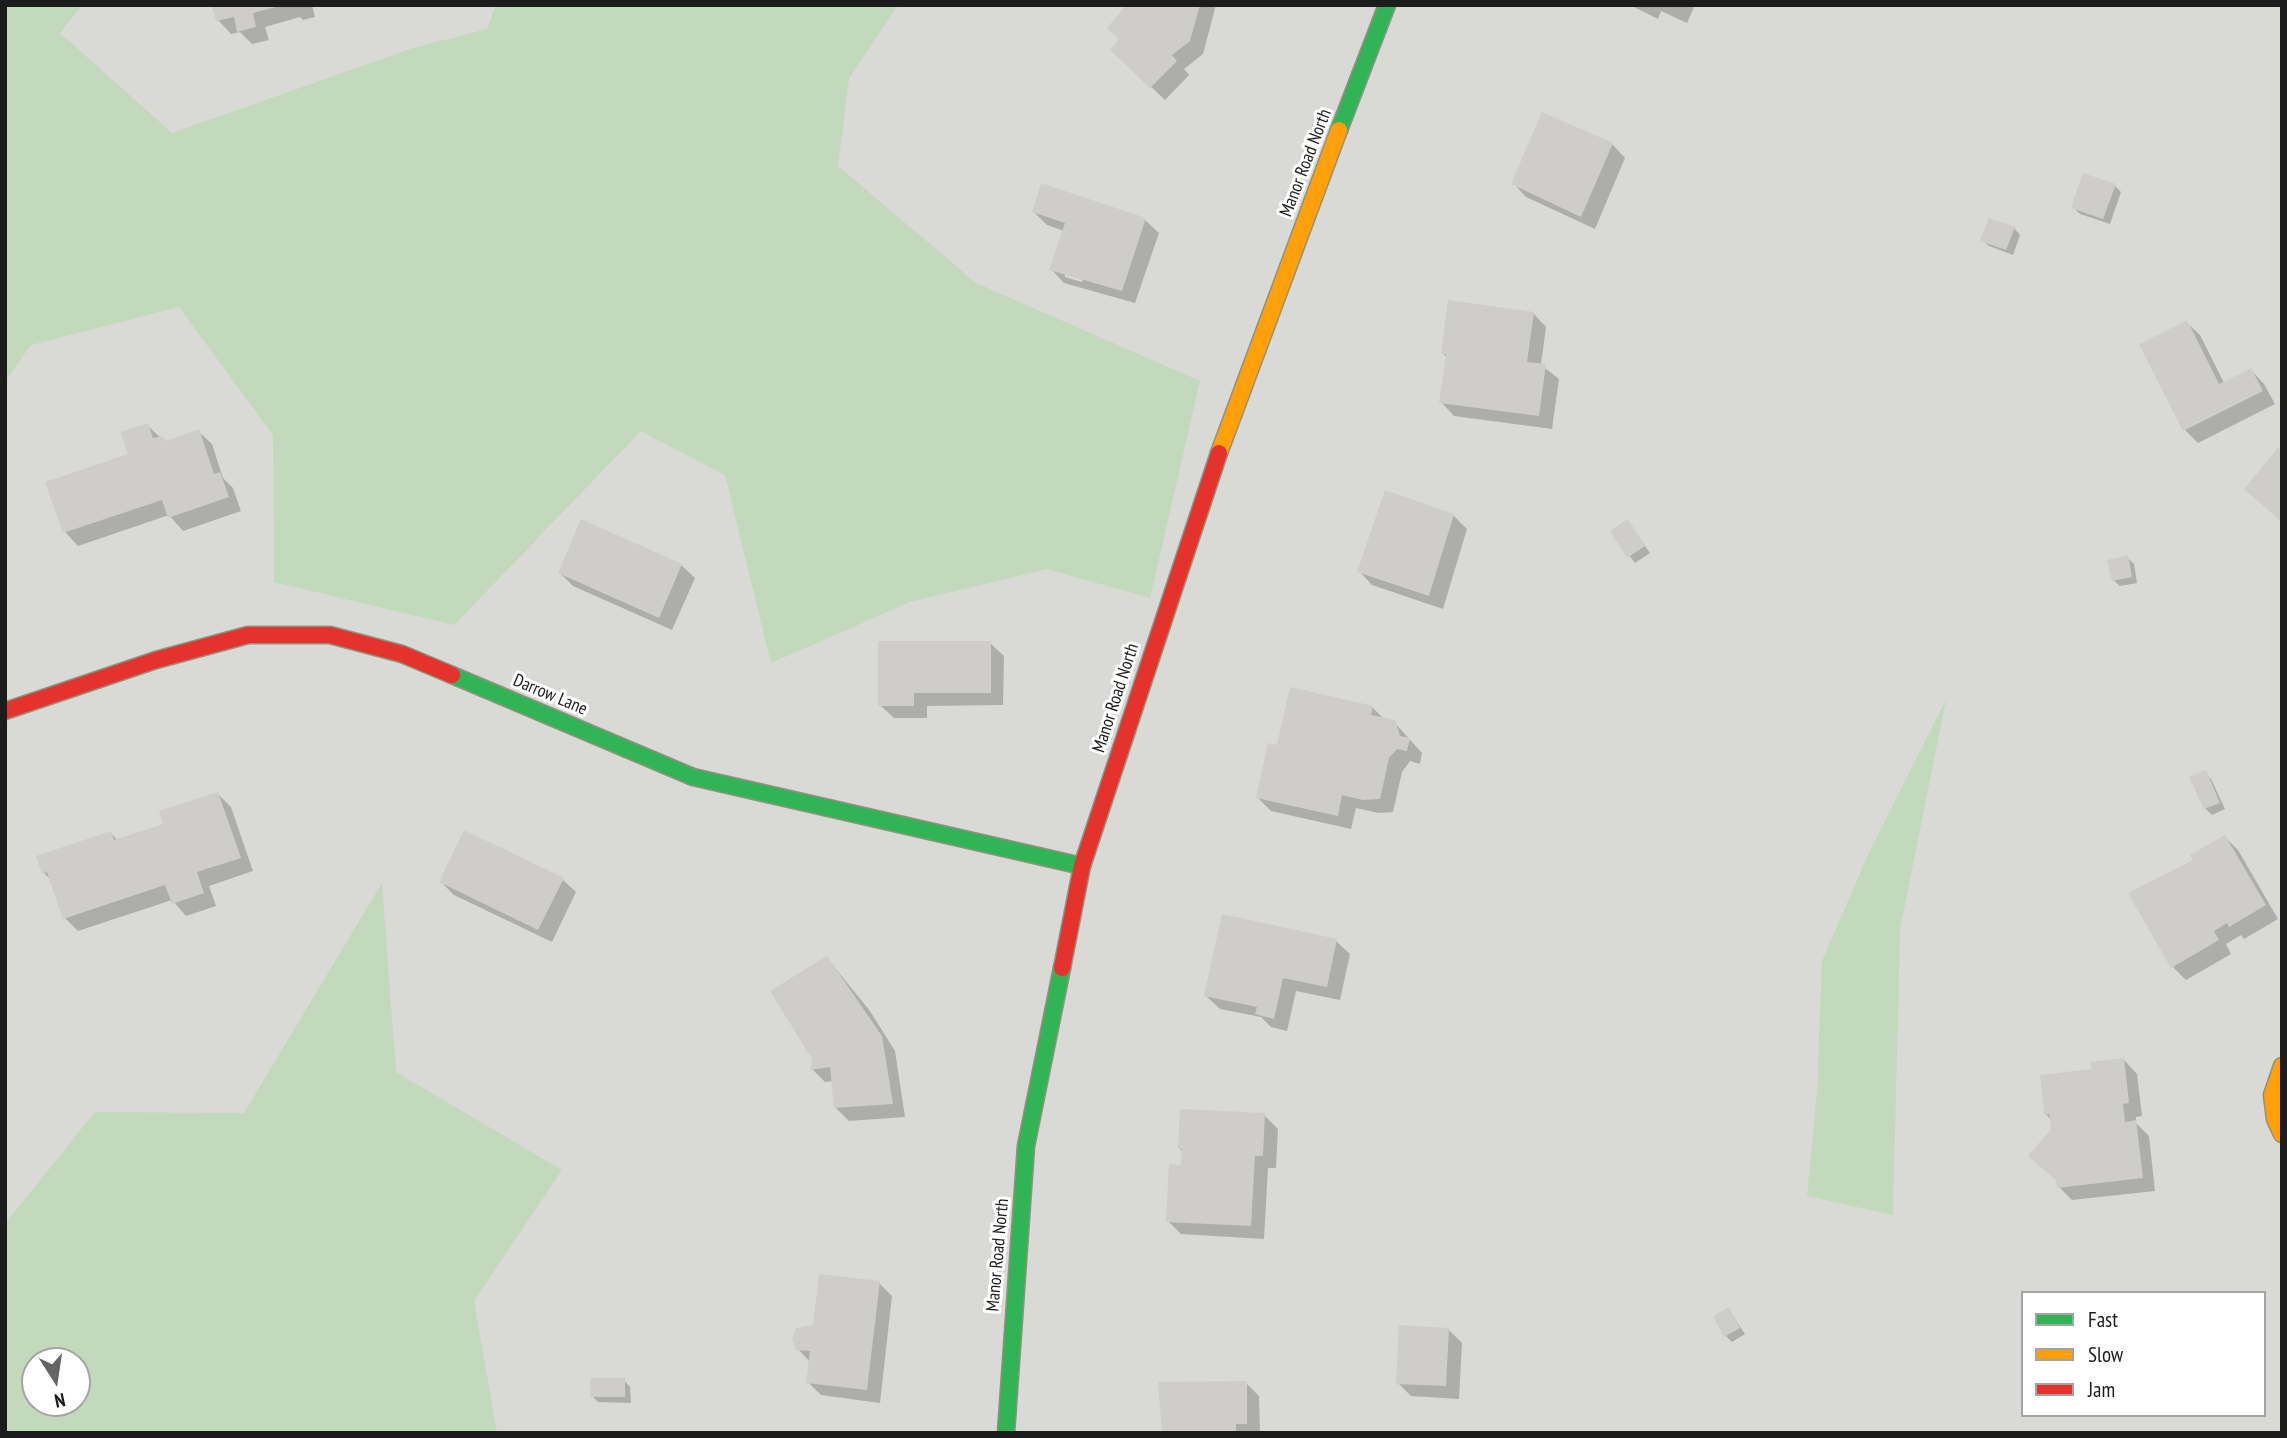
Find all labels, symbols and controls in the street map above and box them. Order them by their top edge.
street label: Manor Road North [1276,106,1336,220]
street label: Manor Road North [1088,641,1144,755]
street label: Darrow Lane [510,670,590,720]
street label: Manor Road North [982,1198,1014,1312]
legend [2021,1291,2266,1417]
text: Fast [2088,1306,2118,1333]
text: Slow [2088,1341,2123,1368]
north arrow [21,1347,91,1417]
text: Jam [2088,1376,2115,1403]
text: N [52,1388,67,1413]

